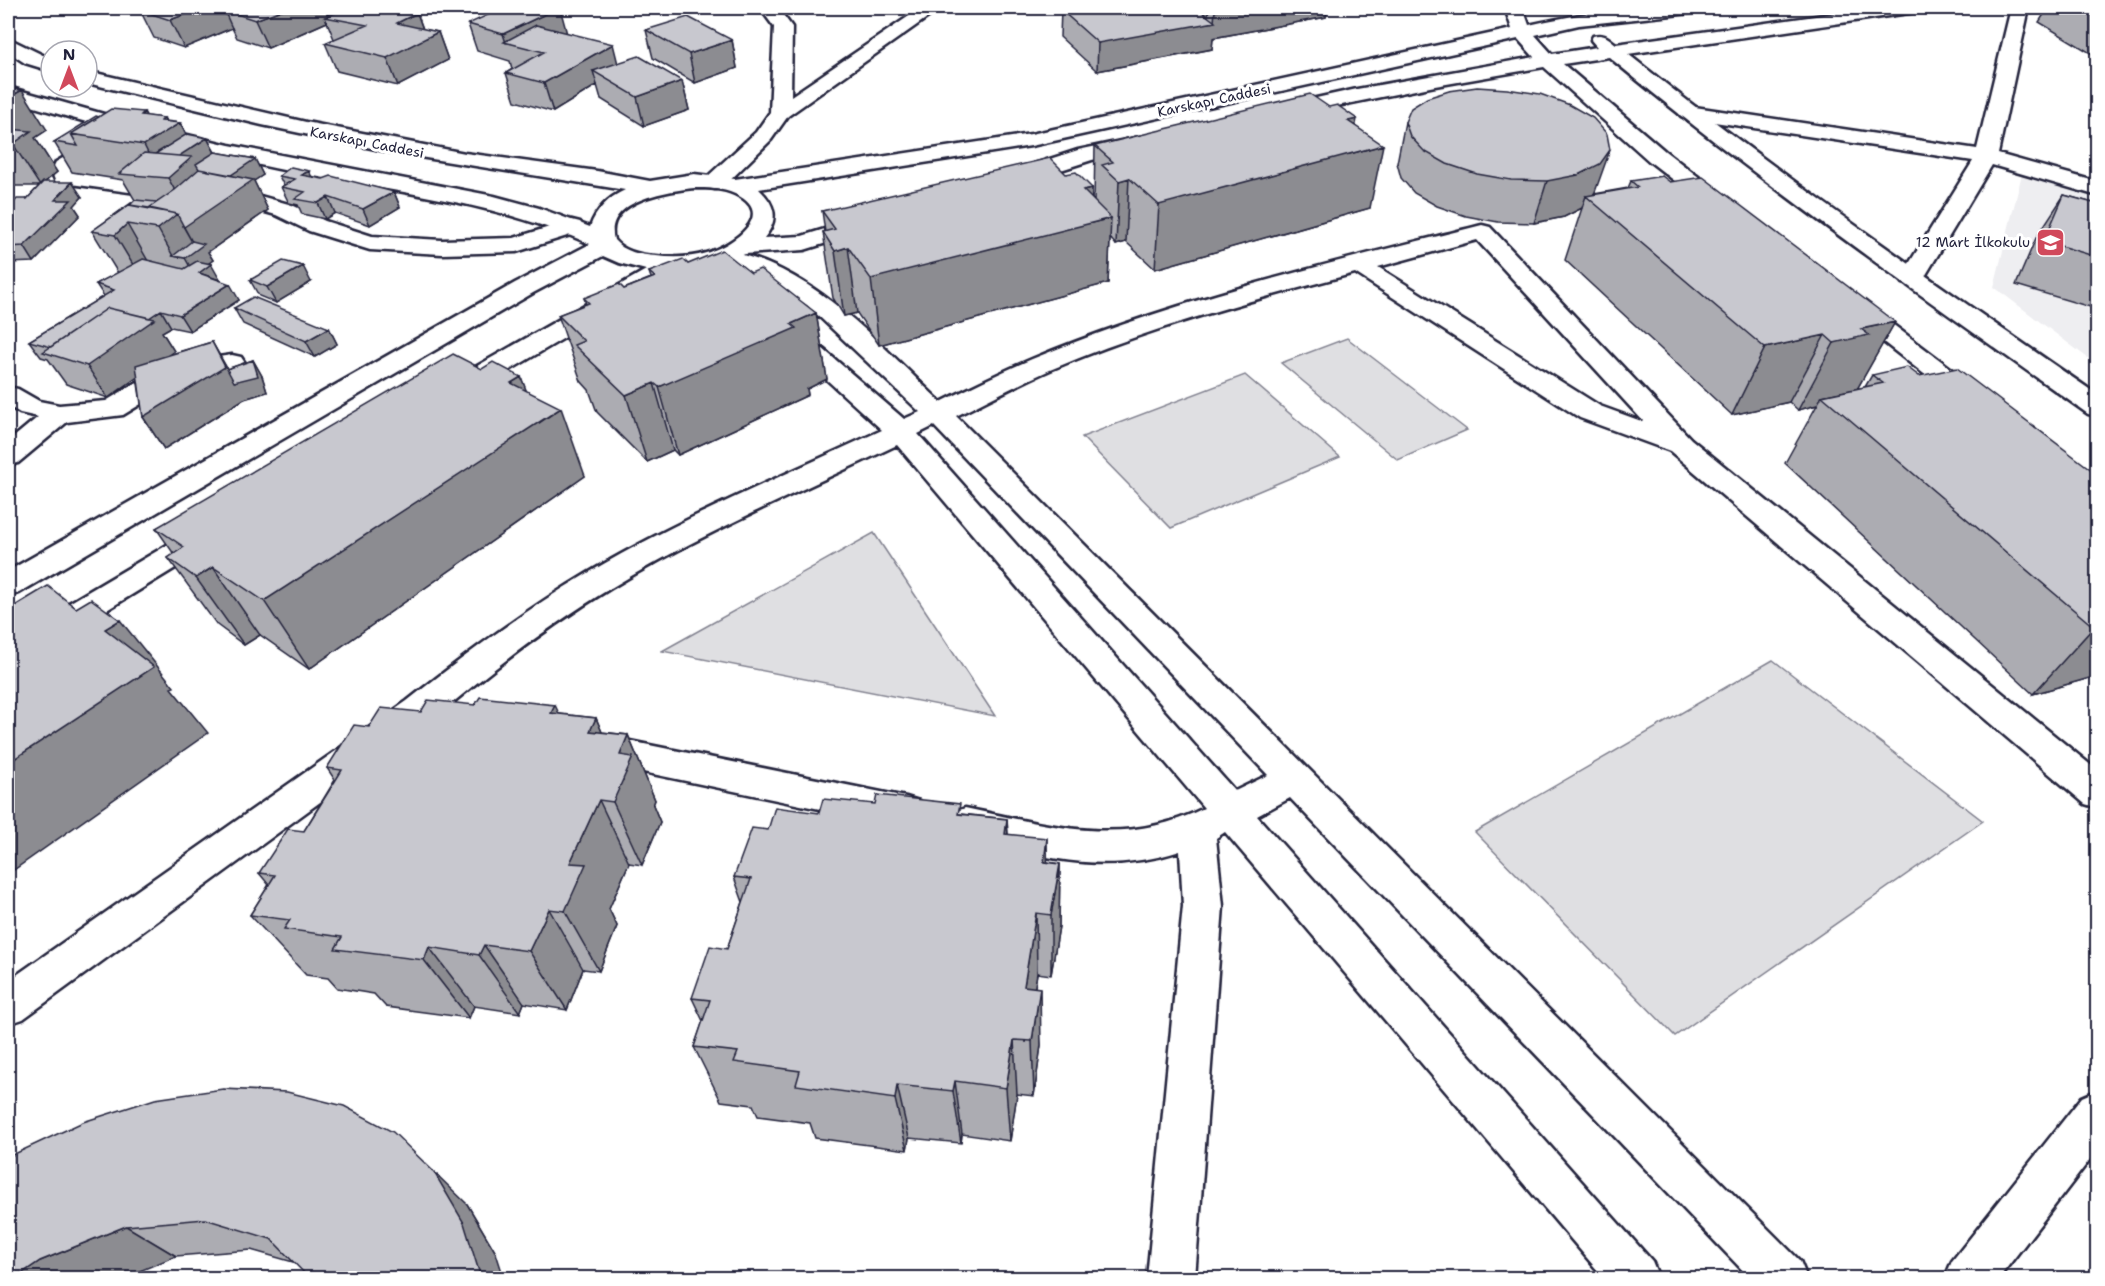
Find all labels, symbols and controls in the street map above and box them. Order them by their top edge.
north arrow [39,39,99,99]
text: N [63,44,75,65]
street label: Karskapı Caddesi [1156,79,1272,121]
street label: Karskapı Caddesi [309,122,425,162]
school or university icon: 12 Mart İlkokulu [2035,226,2067,258]
place label: 12 Mart İlkokulu [1916,233,2030,251]

